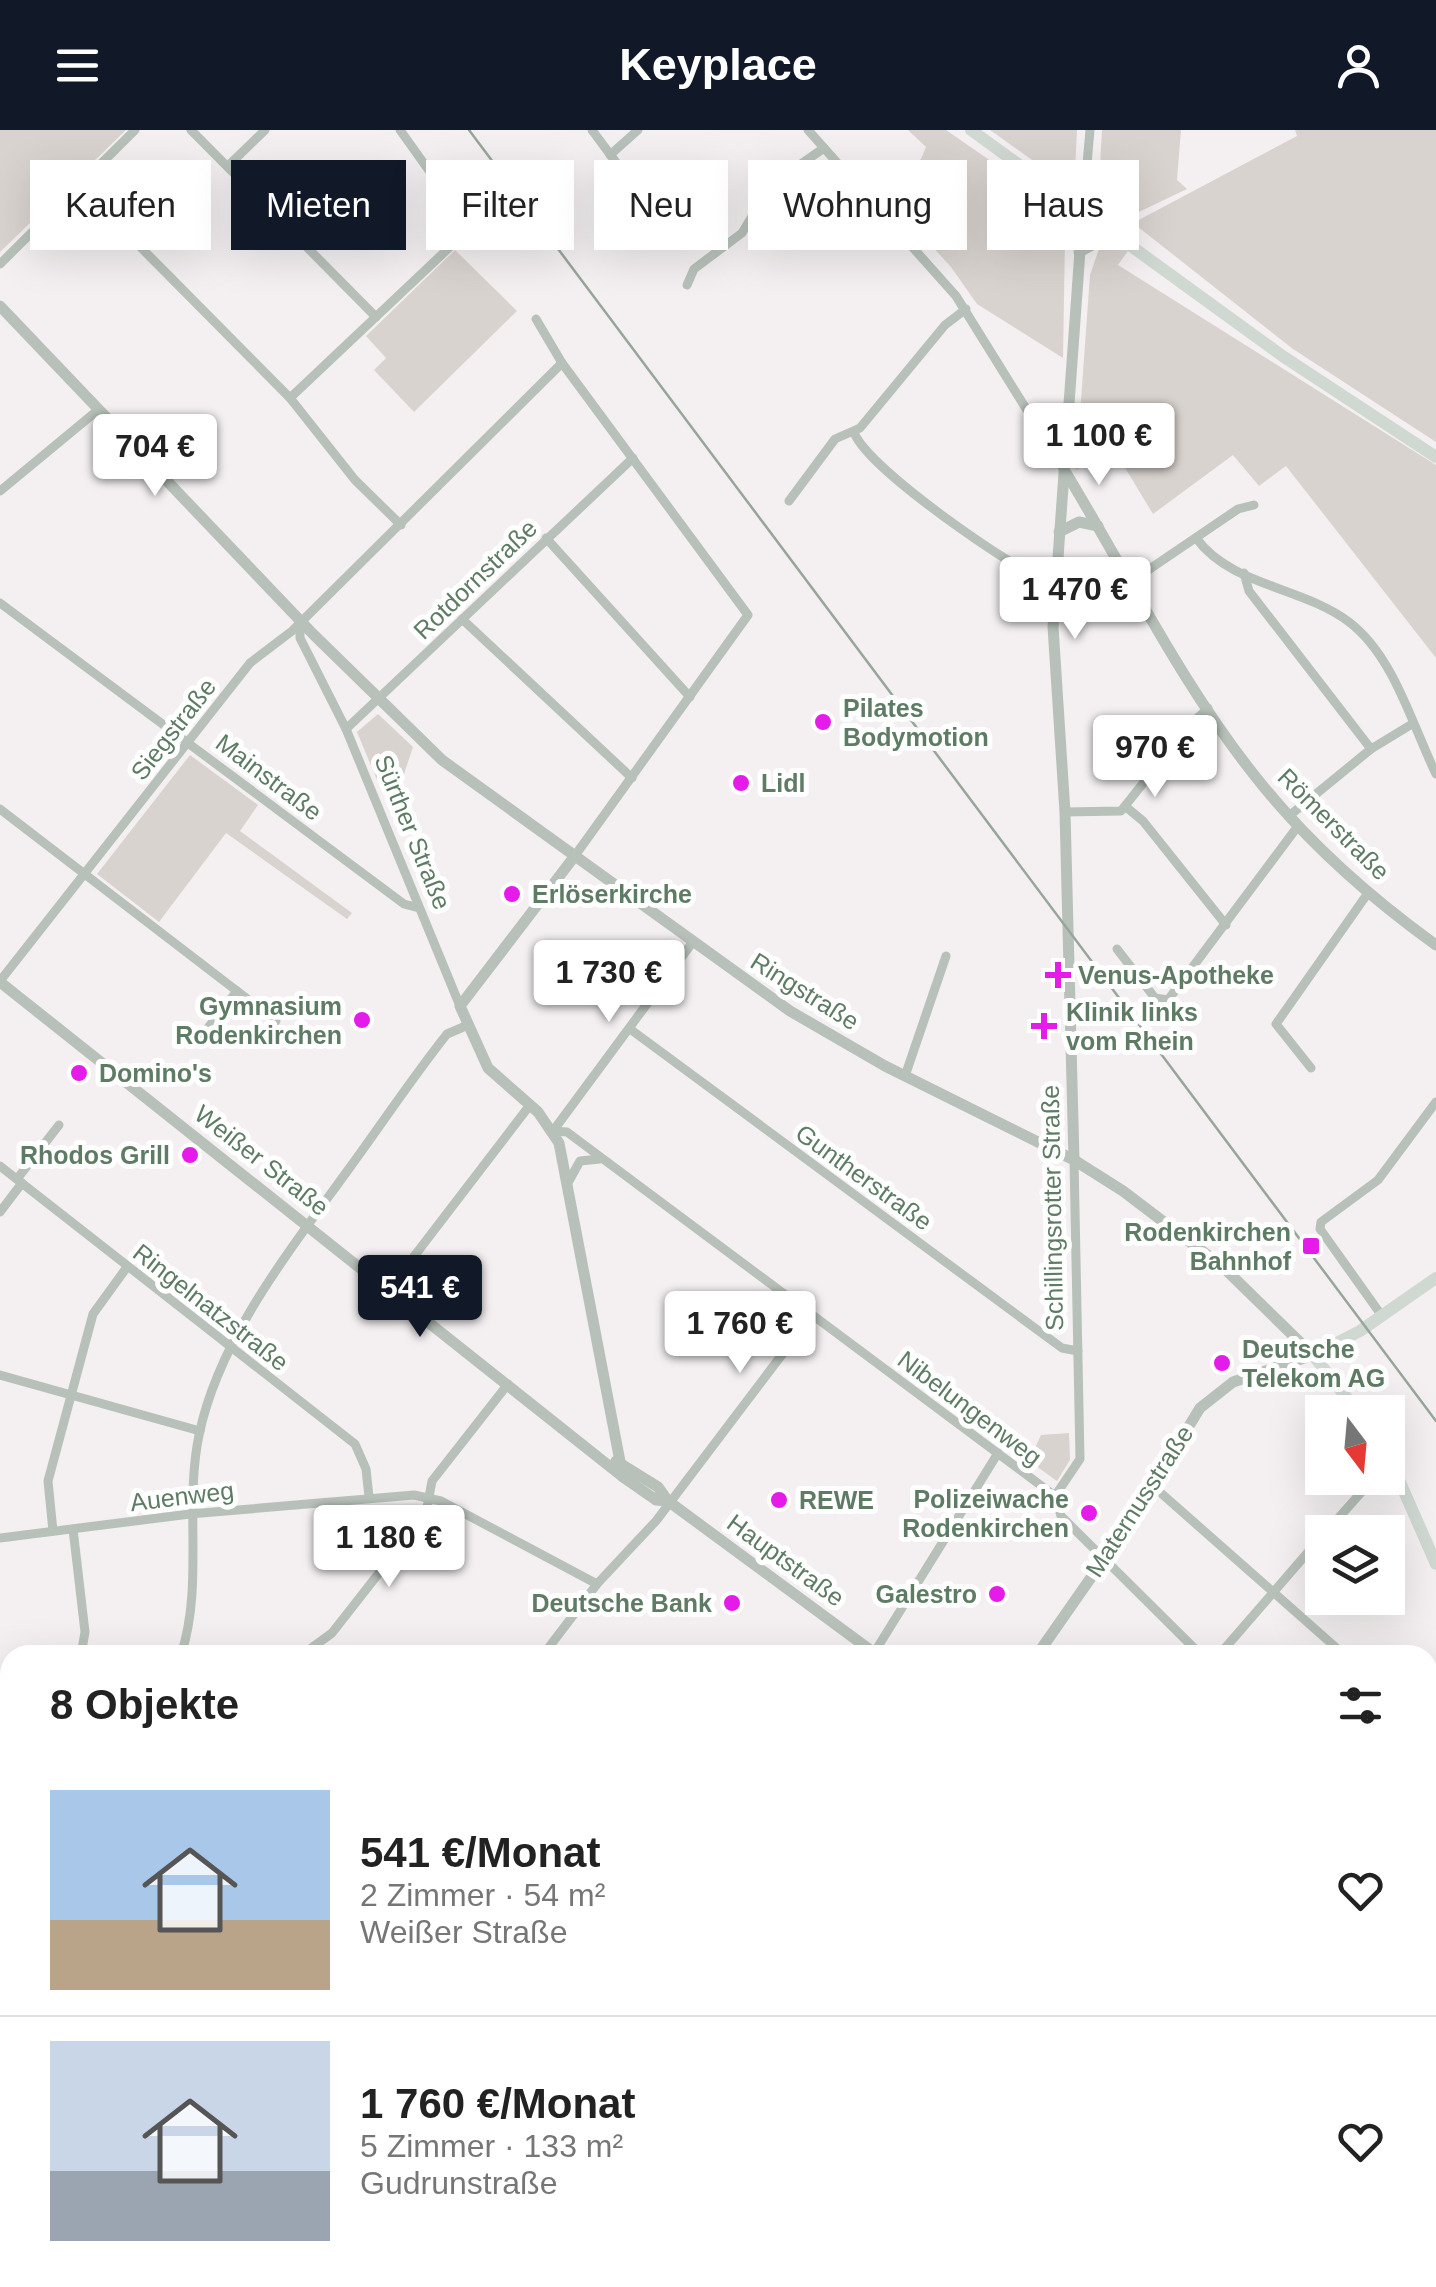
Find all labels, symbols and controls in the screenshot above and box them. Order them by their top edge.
icon: menu [50,38,105,93]
icon: person [1331,38,1386,93]
text: Keyplace [619,39,817,90]
chip: Kaufen [30,160,211,250]
chip: Mieten [231,160,406,250]
chip: Filter [426,160,574,250]
chip: Neu [594,160,728,250]
chip: Wohnung [748,160,967,250]
chip: Haus [987,160,1139,250]
pin: 1 100 € [1007,403,1191,488]
pin: 704 € [85,414,225,499]
text: 1 100 € [1046,417,1152,453]
text: 704 € [115,428,195,464]
street label: Rotdornstraße [408,513,542,645]
pin: 1 470 € [983,557,1167,642]
text: 1 470 € [1022,571,1128,607]
street label: Siegstraße [125,673,221,785]
place label: Pilates Bodymotion [843,694,989,751]
marker: Pilates Bodymotion [812,711,834,733]
pin: 970 € [1085,715,1225,800]
street label: Mainstraße [211,728,327,826]
text: 970 € [1115,729,1195,765]
street label: Sürther Straße [369,751,457,913]
street label: Römerstraße [1273,763,1395,885]
place label: Lidl [761,769,805,797]
marker: Lidl [730,772,752,794]
place label: Erlöserkirche [532,880,692,908]
marker: Erlöserkirche [501,883,523,905]
pin: 1 730 € [517,940,701,1025]
street label: Ringstraße [746,947,864,1035]
text: 1 730 € [556,954,662,990]
place label: Venus-Apotheke [1078,961,1274,989]
marker: Venus-Apotheke [1047,964,1069,986]
place label: Gymnasium Rodenkirchen [175,992,342,1049]
place label: Klinik links vom Rhein [1066,998,1198,1055]
marker: Gymnasium Rodenkirchen [351,1009,373,1031]
marker: Klinik links vom Rhein [1031,1013,1057,1039]
place label: Domino's [99,1059,212,1087]
marker: Domino's [68,1062,90,1084]
street label: Schillingsrotter Straße [1036,1085,1068,1331]
street label: Weißer Straße [190,1099,334,1221]
street label: Guntherstraße [791,1118,937,1236]
place label: Rhodos Grill [20,1141,170,1169]
marker: Rhodos Grill [179,1144,201,1166]
place label: Rodenkirchen Bahnhof [1124,1218,1292,1275]
marker: Rodenkirchen Bahnhof [1300,1235,1322,1257]
street label: Ringelnatzstraße [128,1238,294,1376]
pin: 541 € [350,1255,490,1340]
text: 541 € [380,1269,460,1305]
pin: 1 760 € [648,1291,832,1376]
text: 1 760 € [687,1305,793,1341]
place label: Deutsche Telekom AG [1242,1335,1385,1392]
street label: Nibelungenweg [893,1345,1047,1471]
marker: Deutsche Telekom AG [1211,1352,1233,1374]
north arrow [1305,1395,1405,1495]
map controls [1305,1395,1405,1615]
street label: Maternusstraße [1080,1420,1198,1582]
street label: Auenweg [129,1476,235,1516]
place label: Polizeiwache Rodenkirchen [902,1485,1069,1542]
place label: REWE [799,1486,874,1514]
marker: REWE [768,1489,790,1511]
marker: Polizeiwache Rodenkirchen [1078,1502,1100,1524]
pin: 1 180 € [297,1505,481,1590]
street label: Hauptstraße [722,1508,850,1612]
button: layers [1305,1515,1405,1615]
text: 1 180 € [336,1519,442,1555]
place label: Galestro [876,1580,977,1608]
marker: Galestro [986,1583,1008,1605]
place label: Deutsche Bank [531,1589,712,1617]
marker: Deutsche Bank [721,1592,743,1614]
icon: filters [1333,1678,1388,1733]
text: 8 Objekte [50,1681,239,1728]
text: 541 €/Monat [360,1829,600,1876]
icon: home [130,1830,250,1950]
icon: heart [1333,1863,1388,1918]
text: 2 Zimmer · 54 m² [360,1877,605,1913]
text: Weißer Straße [360,1914,567,1950]
text: 1 760 €/Monat [360,2080,635,2127]
icon: home [130,2081,250,2201]
icon: heart [1333,2114,1388,2169]
text: 5 Zimmer · 133 m² [360,2128,623,2164]
text: Gudrunstraße [360,2165,557,2201]

